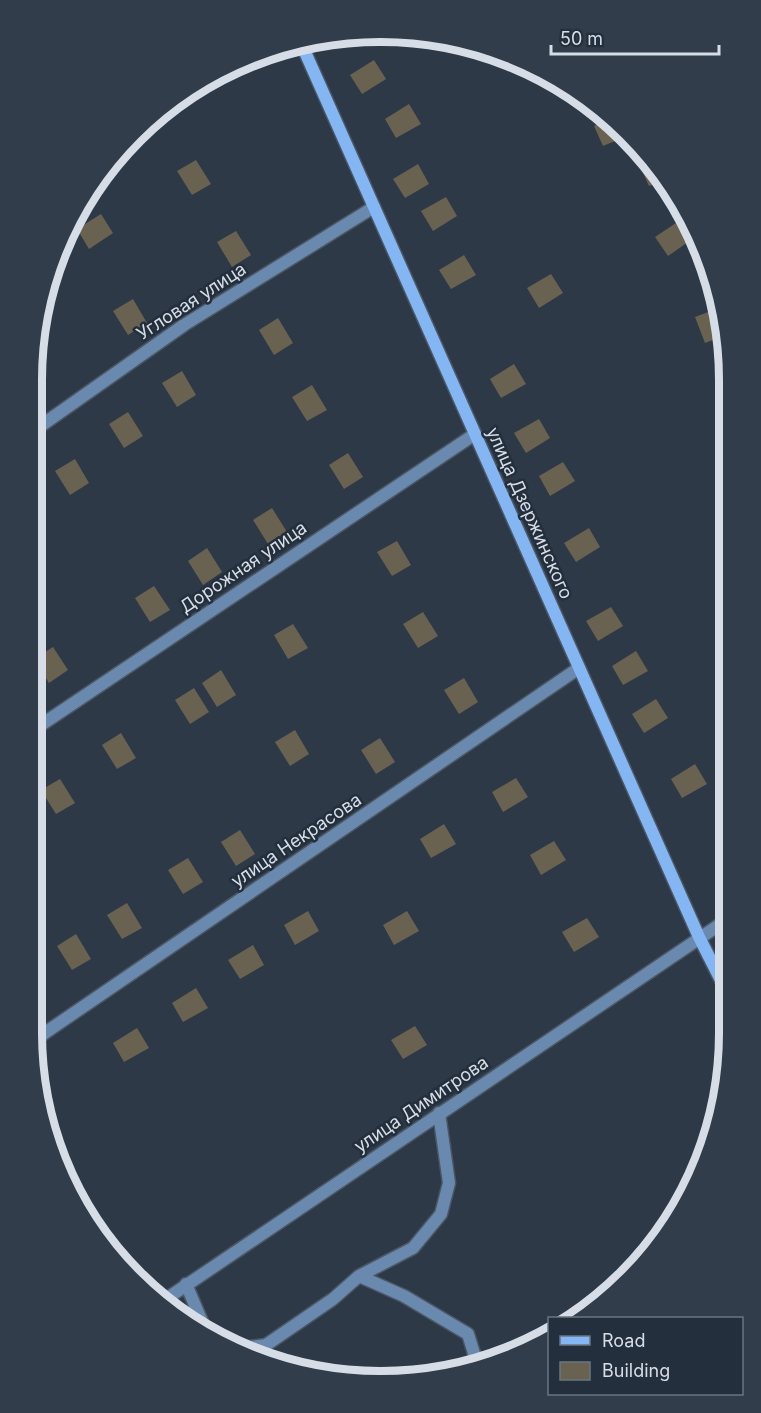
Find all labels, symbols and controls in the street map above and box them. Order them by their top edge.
scale bar [551,18,719,56]
text: 50 m [560,28,603,49]
street label: Угловая улица [132,258,250,344]
street label: улица Дзержинского [483,424,577,602]
street label: Дорожная улица [176,517,310,617]
street label: улица Некрасова [227,789,365,891]
street label: улица Димитрова [350,1051,492,1157]
legend [548,1317,743,1395]
text: Road [602,1330,645,1351]
text: Building [602,1360,670,1381]

